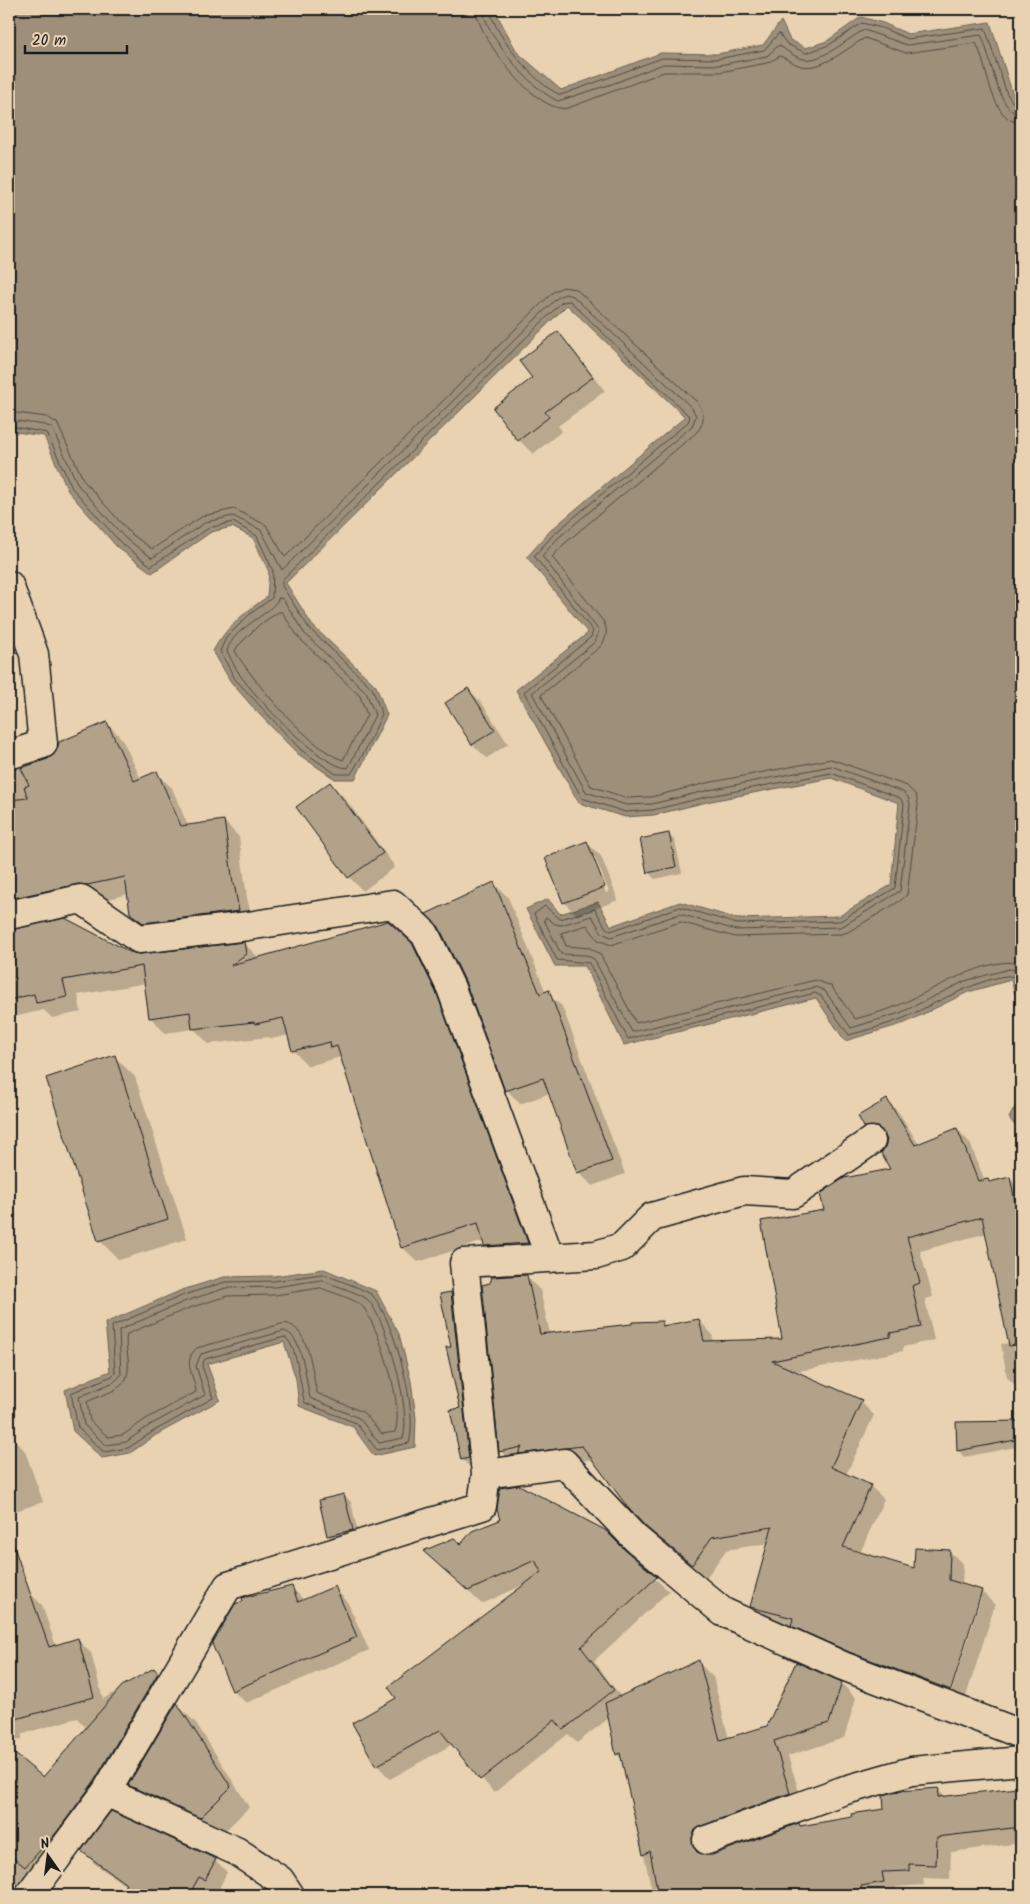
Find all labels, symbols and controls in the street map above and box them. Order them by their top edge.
scale bar [25,22,128,54]
text: 20 m [32,29,66,53]
north arrow [22,1832,72,1882]
text: N [38,1833,52,1856]

